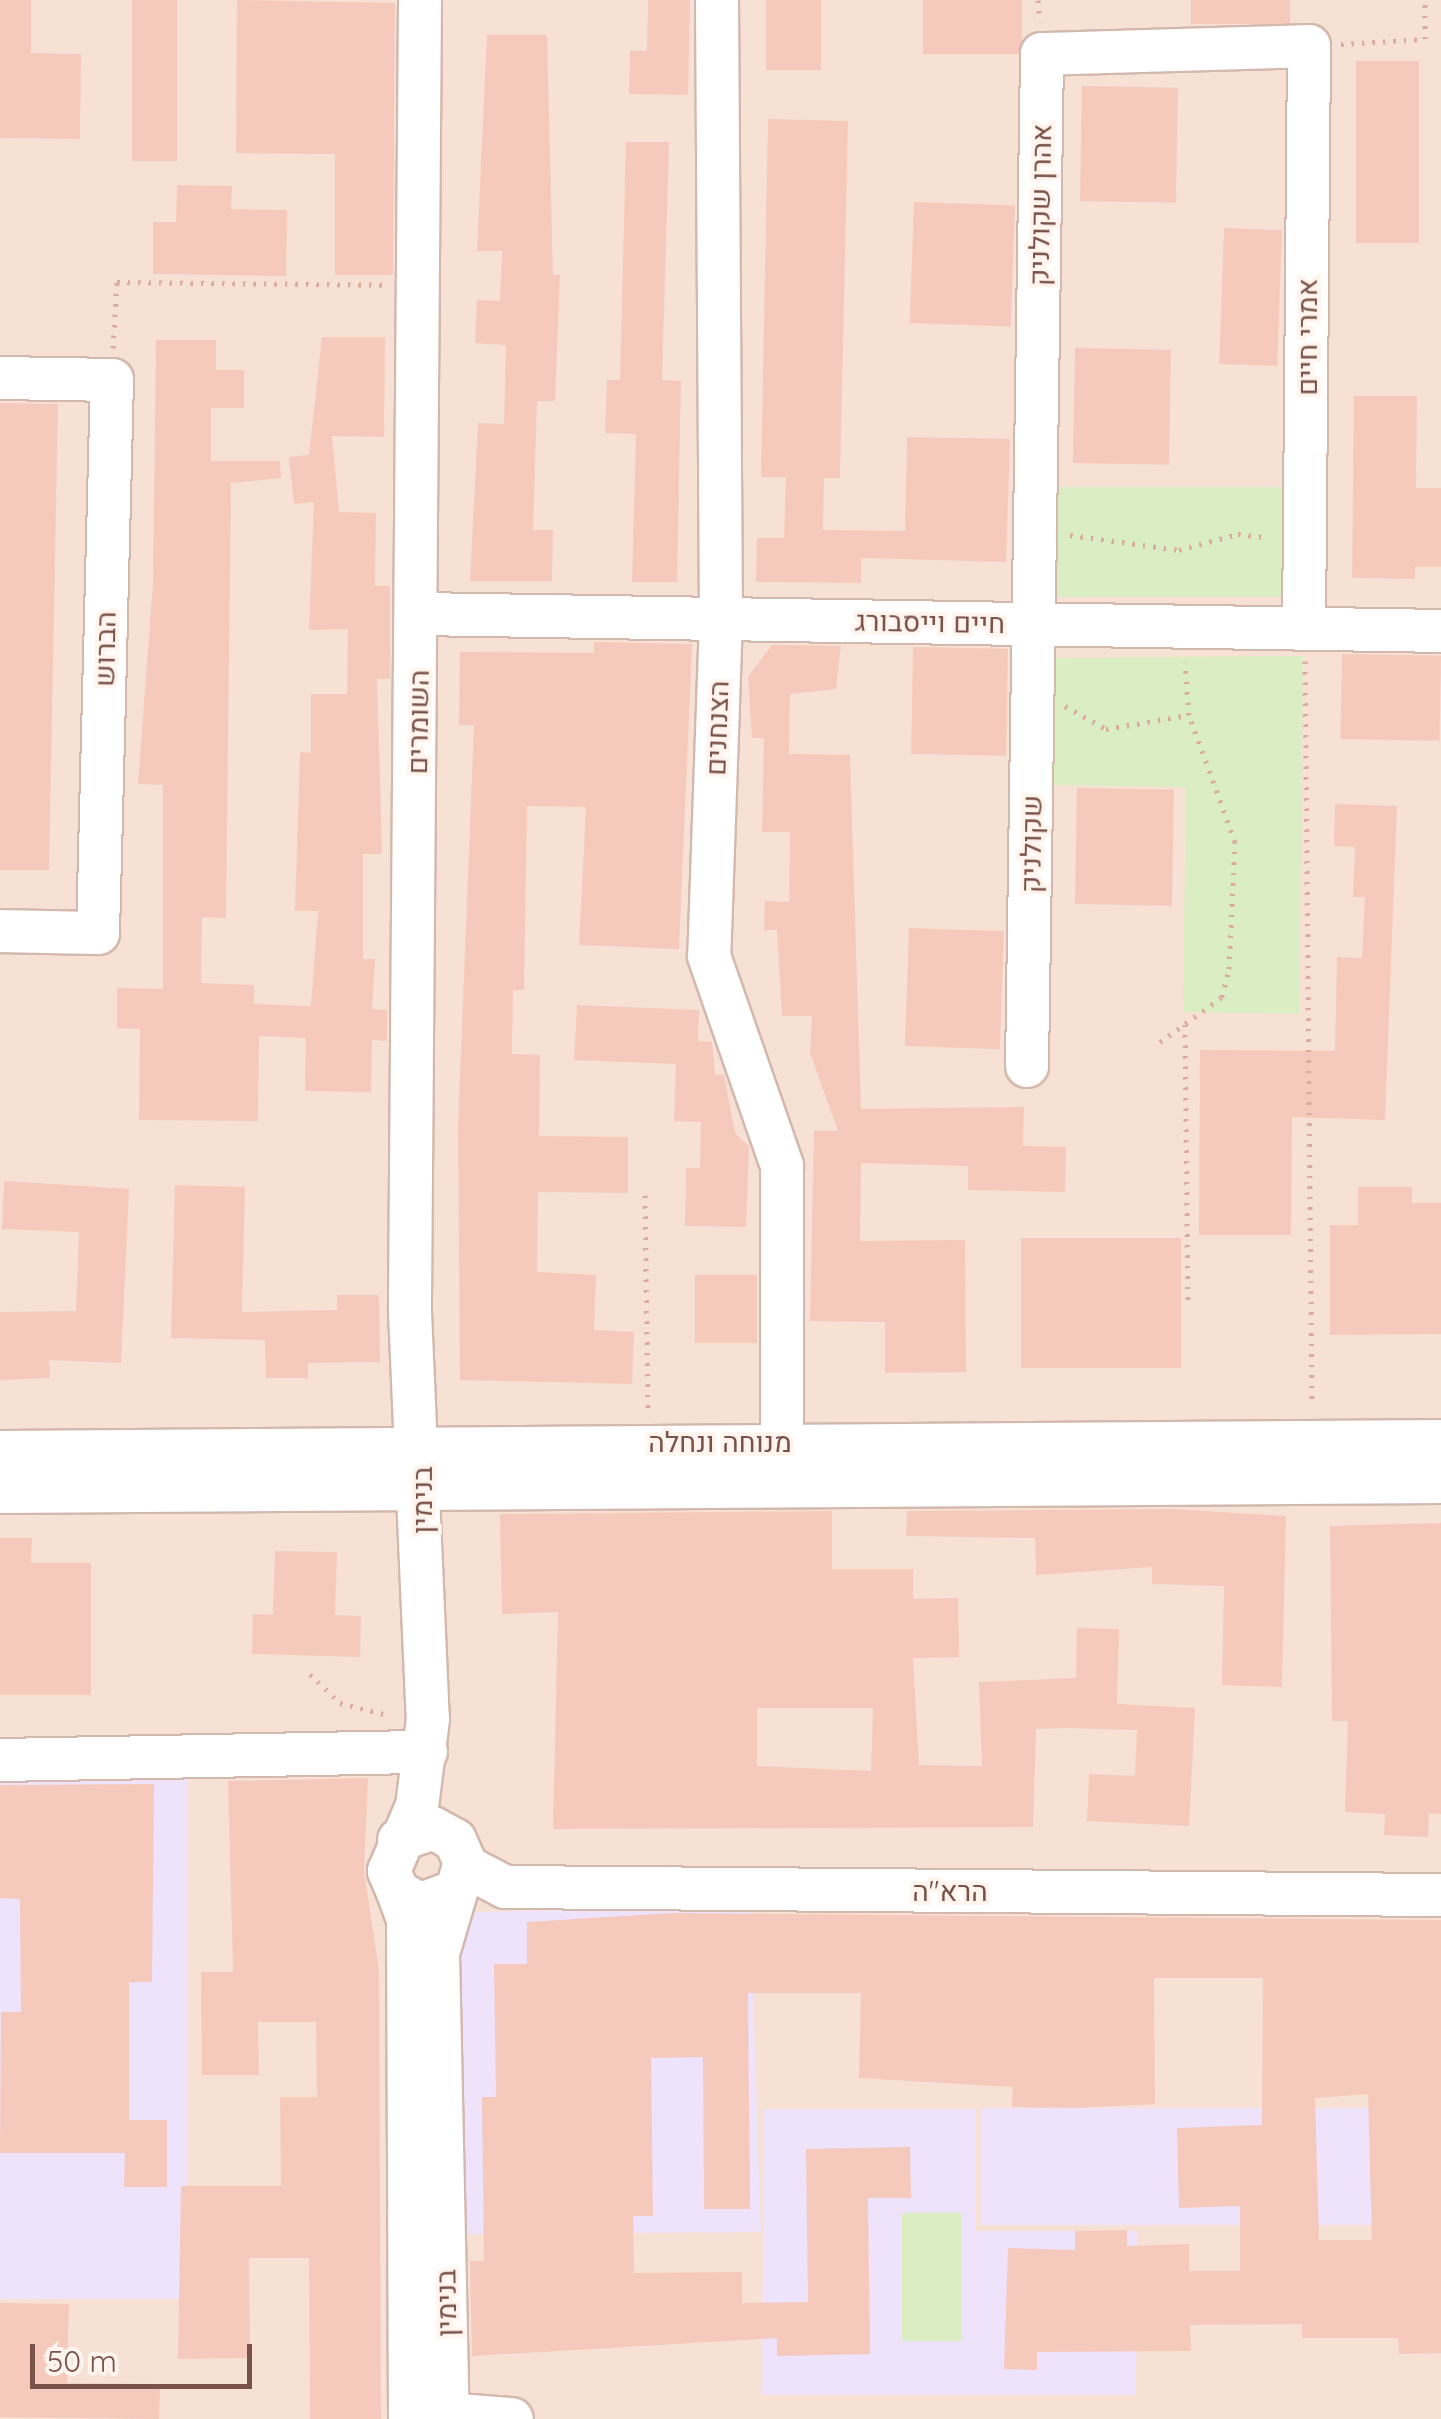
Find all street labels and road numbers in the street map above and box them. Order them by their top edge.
street label: אהרן שקולניק [1022,124,1058,286]
street label: אמרי חיים [1290,278,1324,396]
street label: חיים וייסבורג [855,604,1005,640]
street label: הברוש [88,611,122,687]
street label: השומרים [400,669,436,775]
street label: הצנחנים [699,680,735,776]
street label: שקולניק [1013,795,1049,893]
street label: מנוחה ונחלה [648,1425,792,1459]
street label: בנימין [405,1466,439,1534]
street label: הרא"ה [912,1874,988,1908]
street label: בנימין [429,2269,463,2337]

